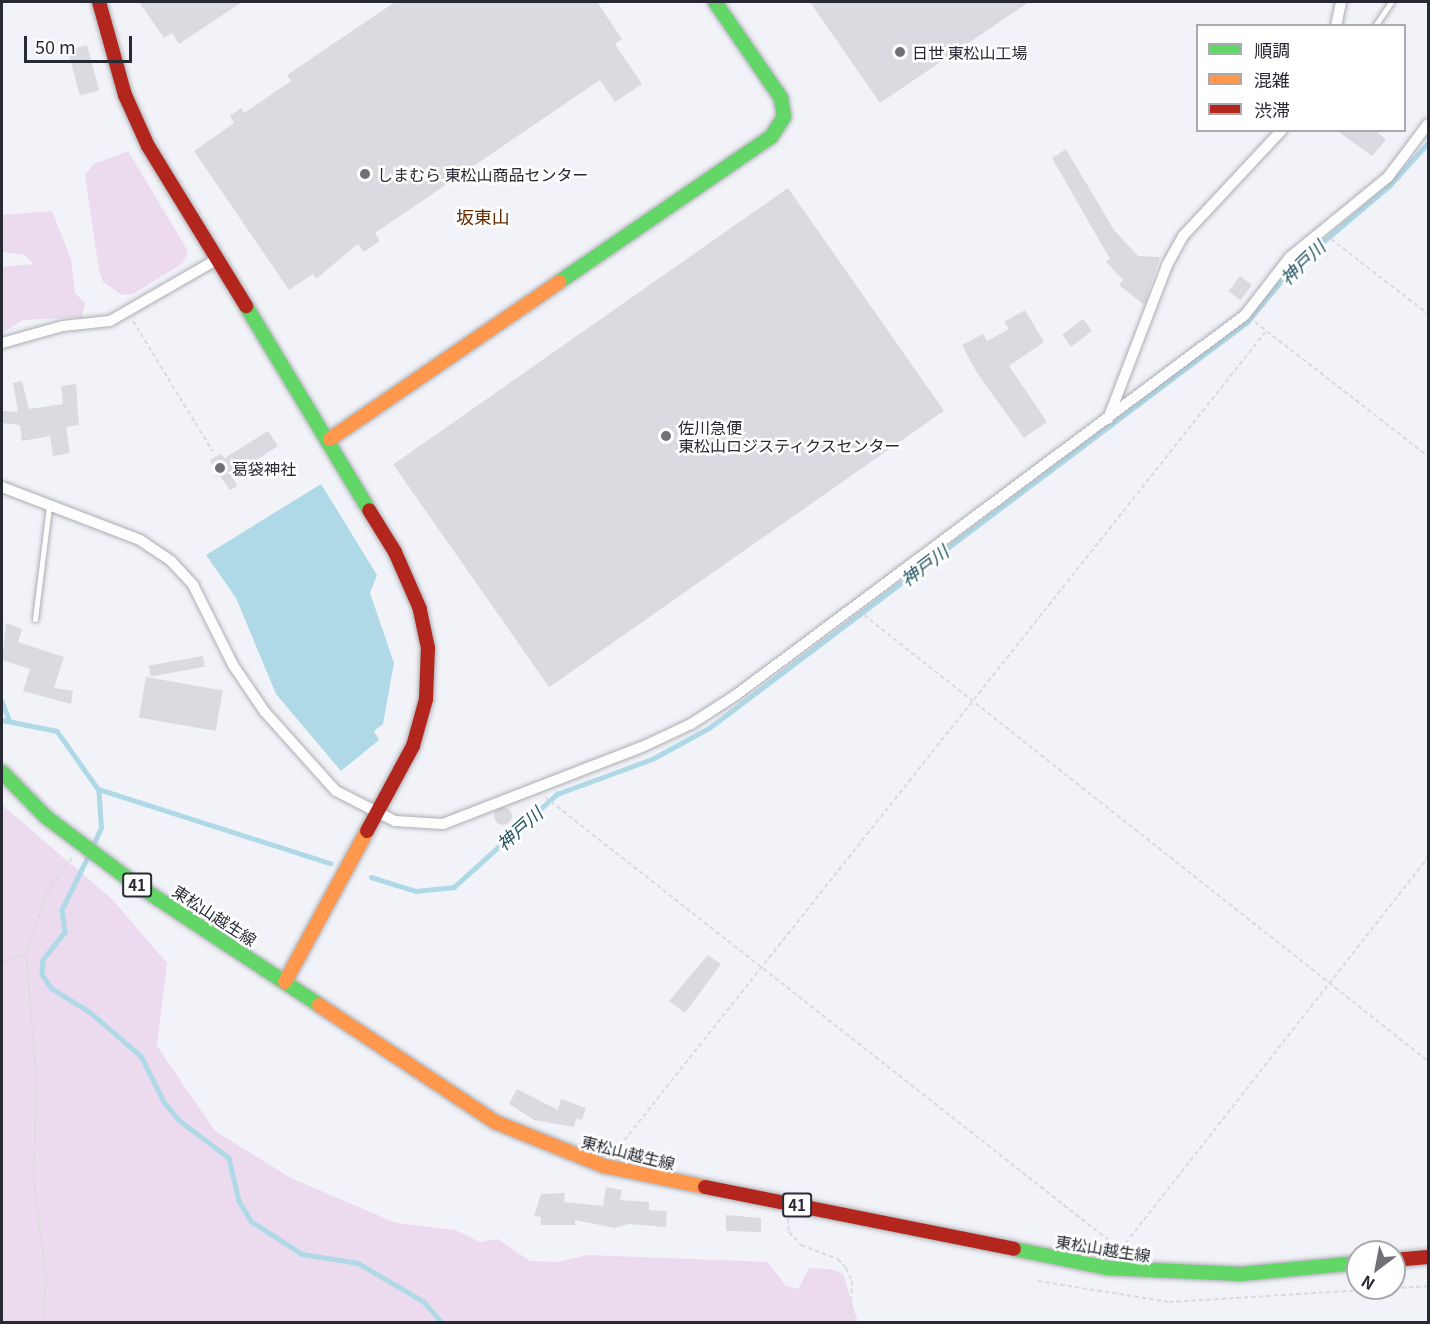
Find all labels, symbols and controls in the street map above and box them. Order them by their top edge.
scale bar [27,24,135,62]
legend [1196,24,1406,132]
text: 50 m [35,33,76,59]
text: 順調 [1254,36,1290,62]
place label: 日世 東松山工場 [912,42,1028,62]
marker: 日世 東松山工場 [893,45,907,59]
text: 混雑 [1254,66,1290,92]
text: 渋滞 [1254,96,1290,122]
place label: しまむら 東松山商品センター [377,164,589,184]
marker: しまむら 東松山商品センター [358,167,372,181]
district label: 坂東山 [456,205,510,227]
water label: 神戸川 [1275,235,1329,289]
place label: 佐川急便 東松山ロジスティクスセンター [678,417,902,455]
marker: 佐川急便 東松山ロジスティクスセンター [659,429,673,443]
place label: 葛袋神社 [232,458,296,478]
marker: 葛袋神社 [213,461,227,475]
water label: 神戸川 [896,540,952,590]
water label: 神戸川 [492,802,546,854]
road number: 41 [122,873,152,897]
street label: 東松山越生線 [170,881,260,949]
street label: 東松山越生線 [579,1131,677,1173]
road number: 41 [782,1193,812,1217]
street label: 東松山越生線 [1054,1231,1152,1265]
north arrow [1346,1240,1406,1300]
text: N [1356,1270,1379,1297]

